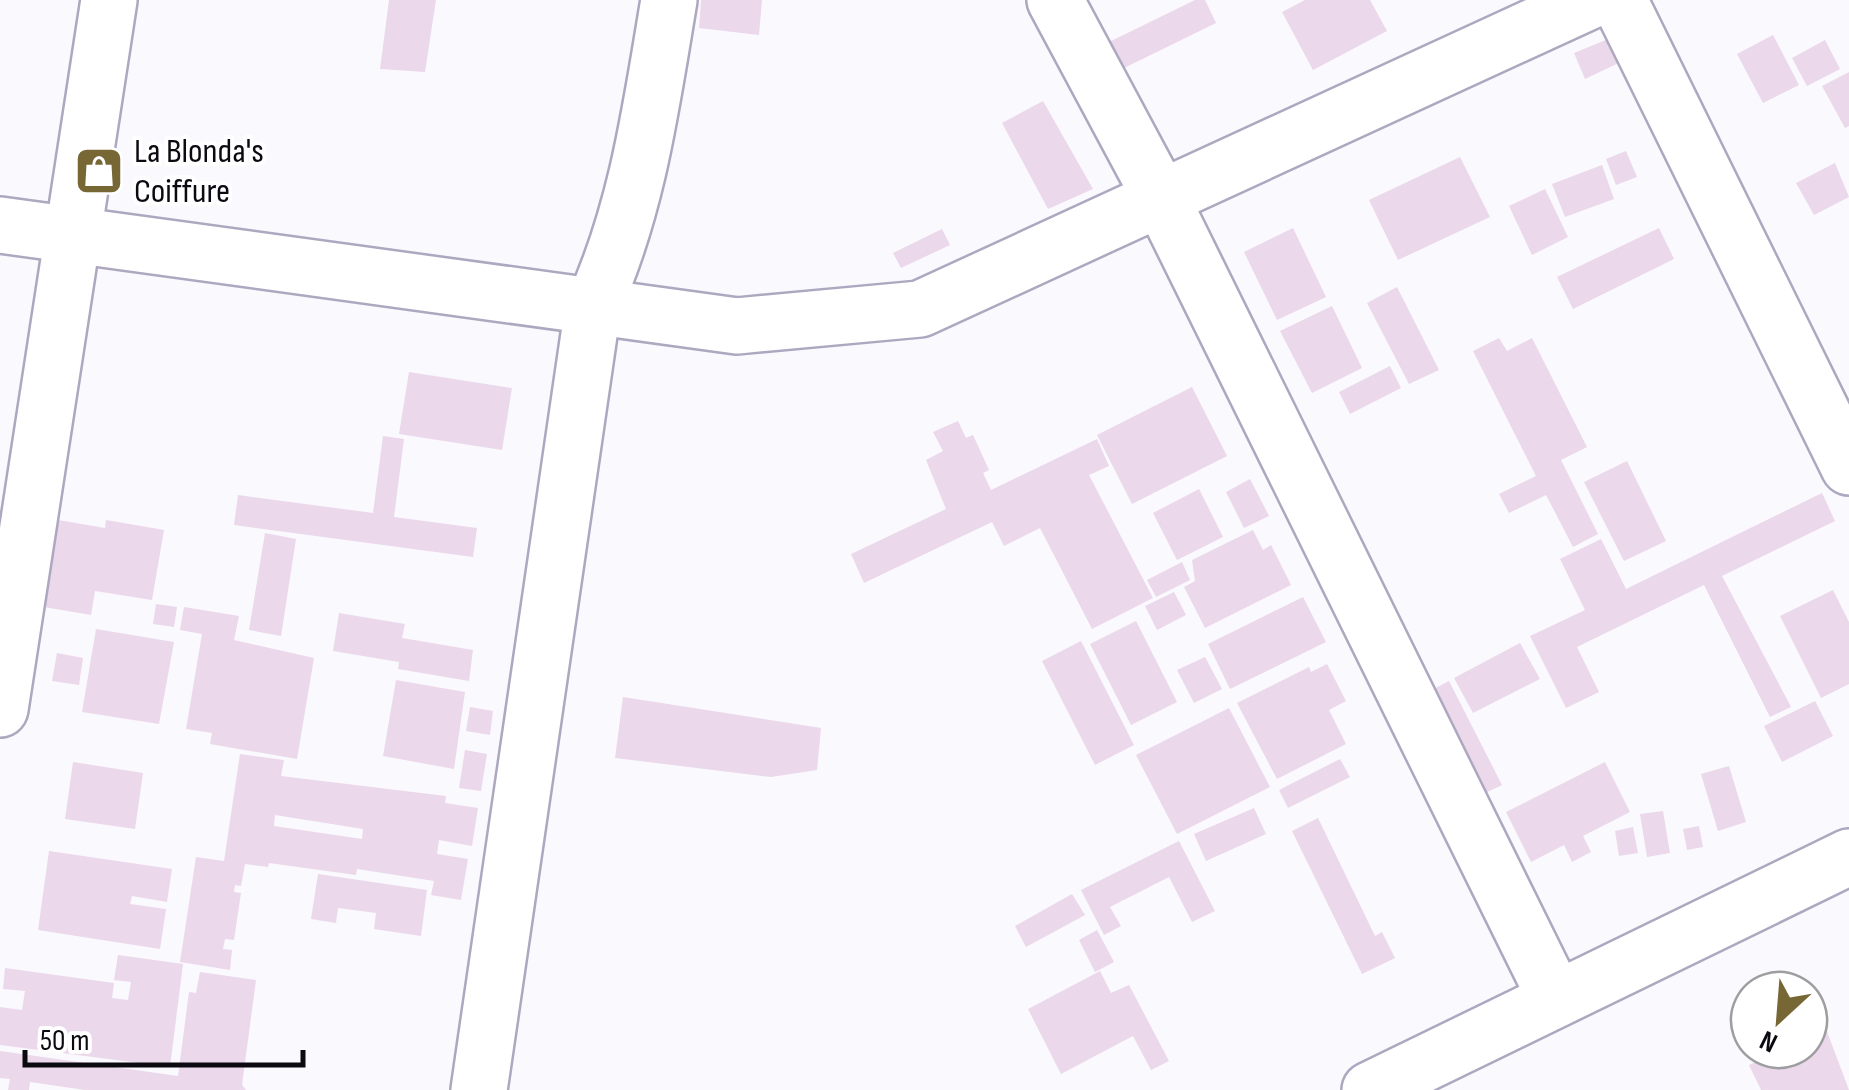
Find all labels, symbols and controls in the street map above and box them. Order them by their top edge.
place label: La Blonda's Coiffure [134,130,264,213]
shop icon: La Blonda's Coiffure [73,145,125,197]
north arrow [1729,970,1829,1070]
scale bar [25,1005,302,1067]
text: 50 m [40,1023,89,1059]
text: N [1755,1023,1783,1059]

